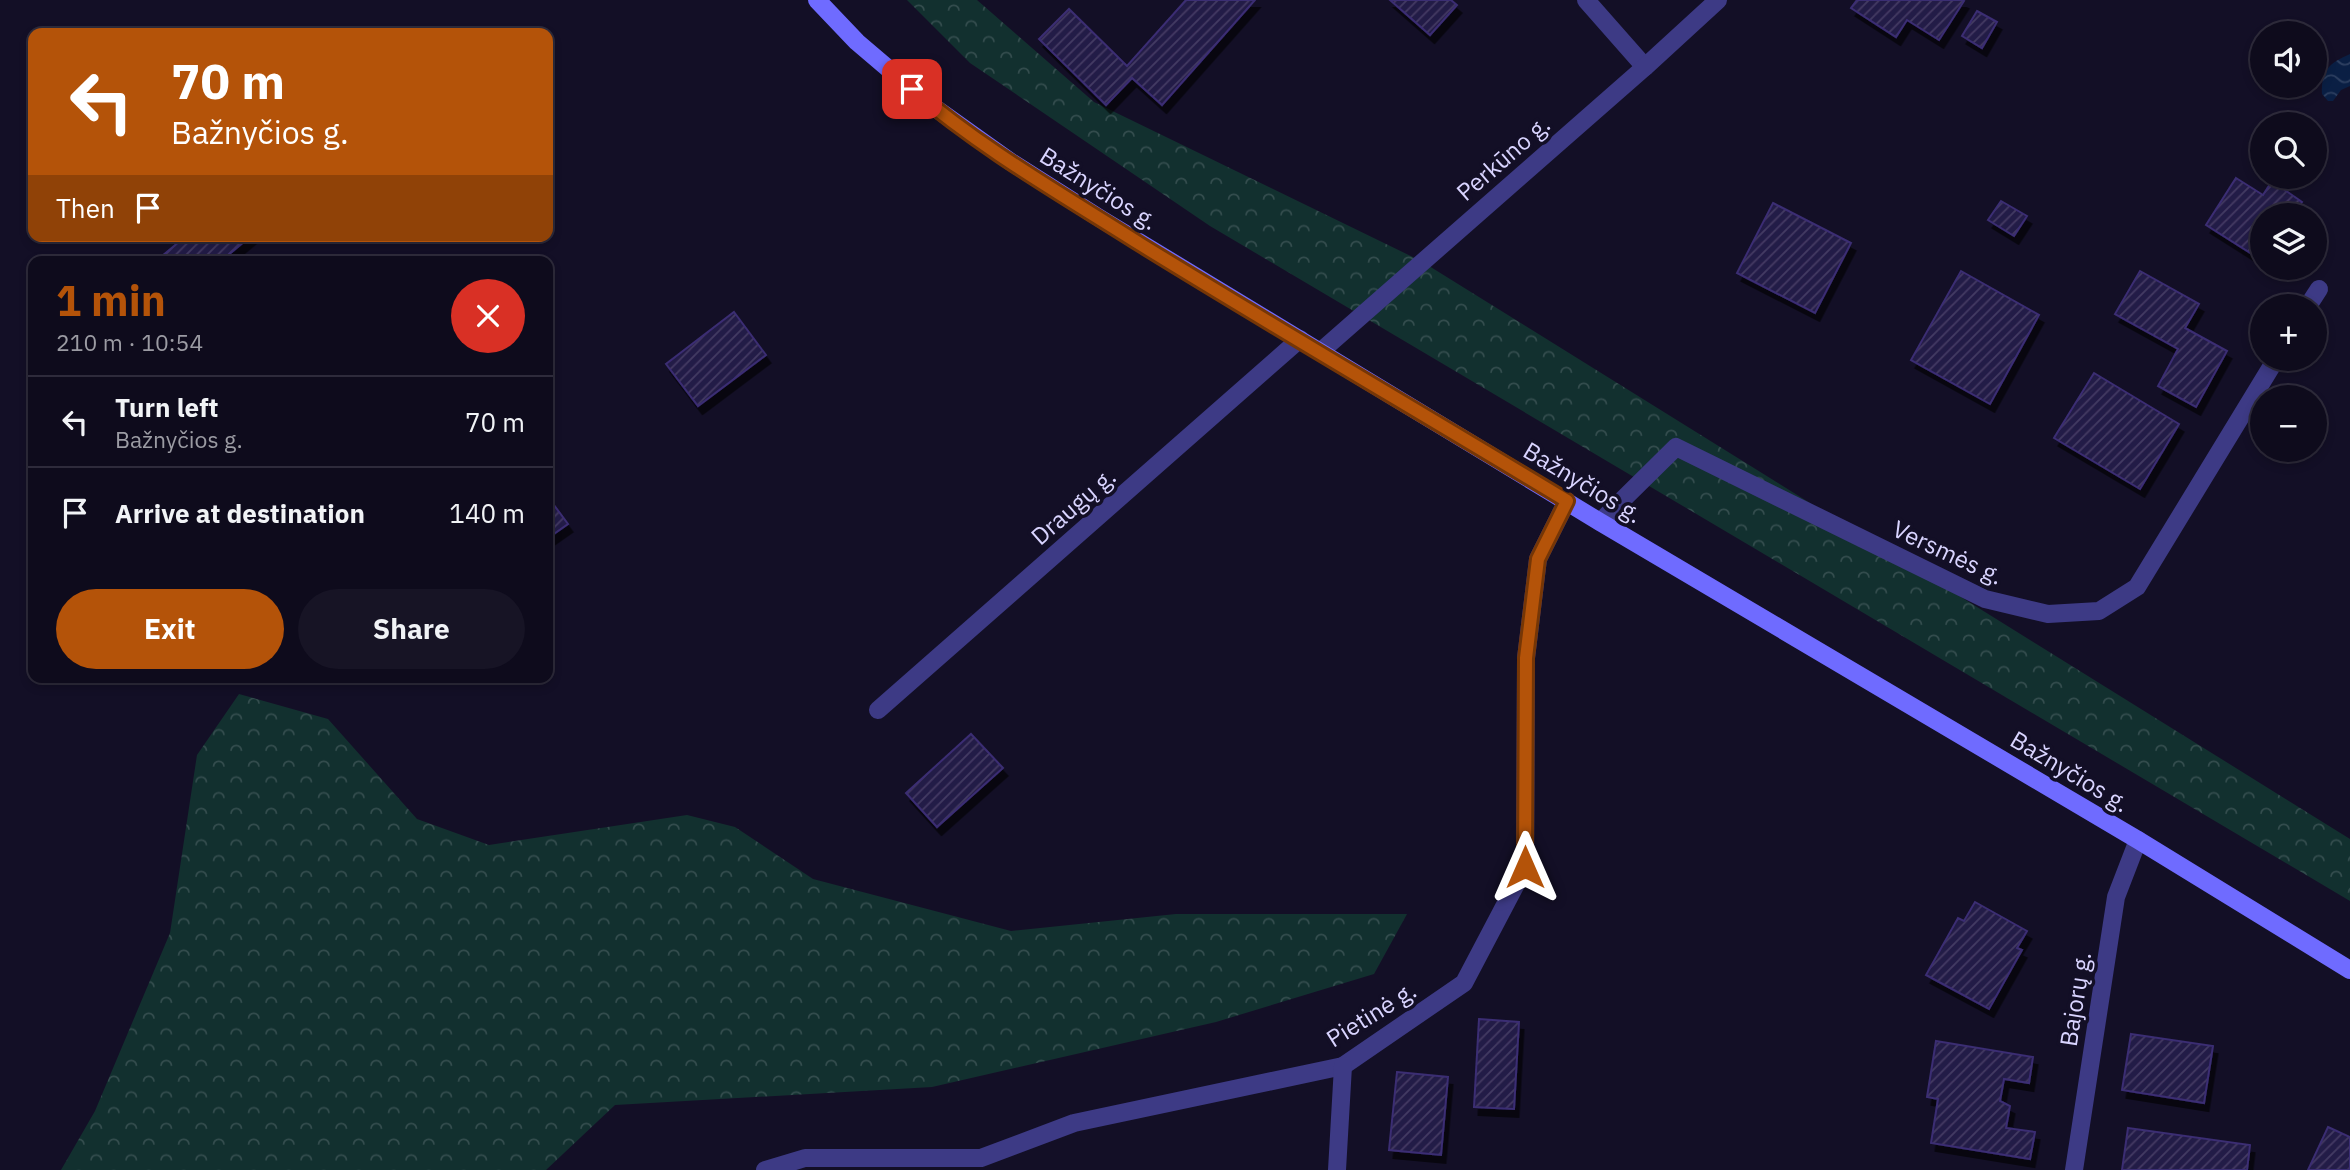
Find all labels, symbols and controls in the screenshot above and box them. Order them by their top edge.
map controls [2250,21,2327,462]
button: sound [2250,21,2327,98]
text: 70 m [171,49,285,112]
icon: left [56,56,147,147]
pin [882,59,942,119]
icon: arrive [893,70,931,108]
street label: Perkūno g. [1449,108,1557,208]
text: Bažnyčios g. [171,111,349,153]
button: search [2250,112,2327,189]
street label: Bažnyčios g. [1034,139,1164,237]
icon: arrive [129,189,167,227]
text: Then [56,191,115,225]
button: layers [2250,203,2327,280]
text: 1 min [56,273,166,328]
button: close [451,279,525,353]
button: + [2250,294,2327,371]
text: 210 m · 10:54 [56,327,203,357]
button: − [2250,385,2327,462]
text: Turn left [115,390,218,424]
icon: left [56,403,94,441]
text: 70 m [465,405,525,439]
text: Bažnyčios g. [115,424,243,454]
street label: Bažnyčios g. [1518,434,1648,530]
street label: Draugų g. [1024,460,1122,552]
icon: arrive [56,494,94,532]
text: Arrive at destination [115,496,365,530]
text: 140 m [449,496,525,530]
street label: Versmės g. [1888,512,2008,592]
button: Exit [56,589,284,669]
button: Share [298,589,525,669]
street label: Bažnyčios g. [2005,723,2135,819]
position arrow [1488,830,1562,904]
street label: Bajorų g. [2052,949,2098,1049]
street label: Pietinė g. [1320,974,1422,1054]

